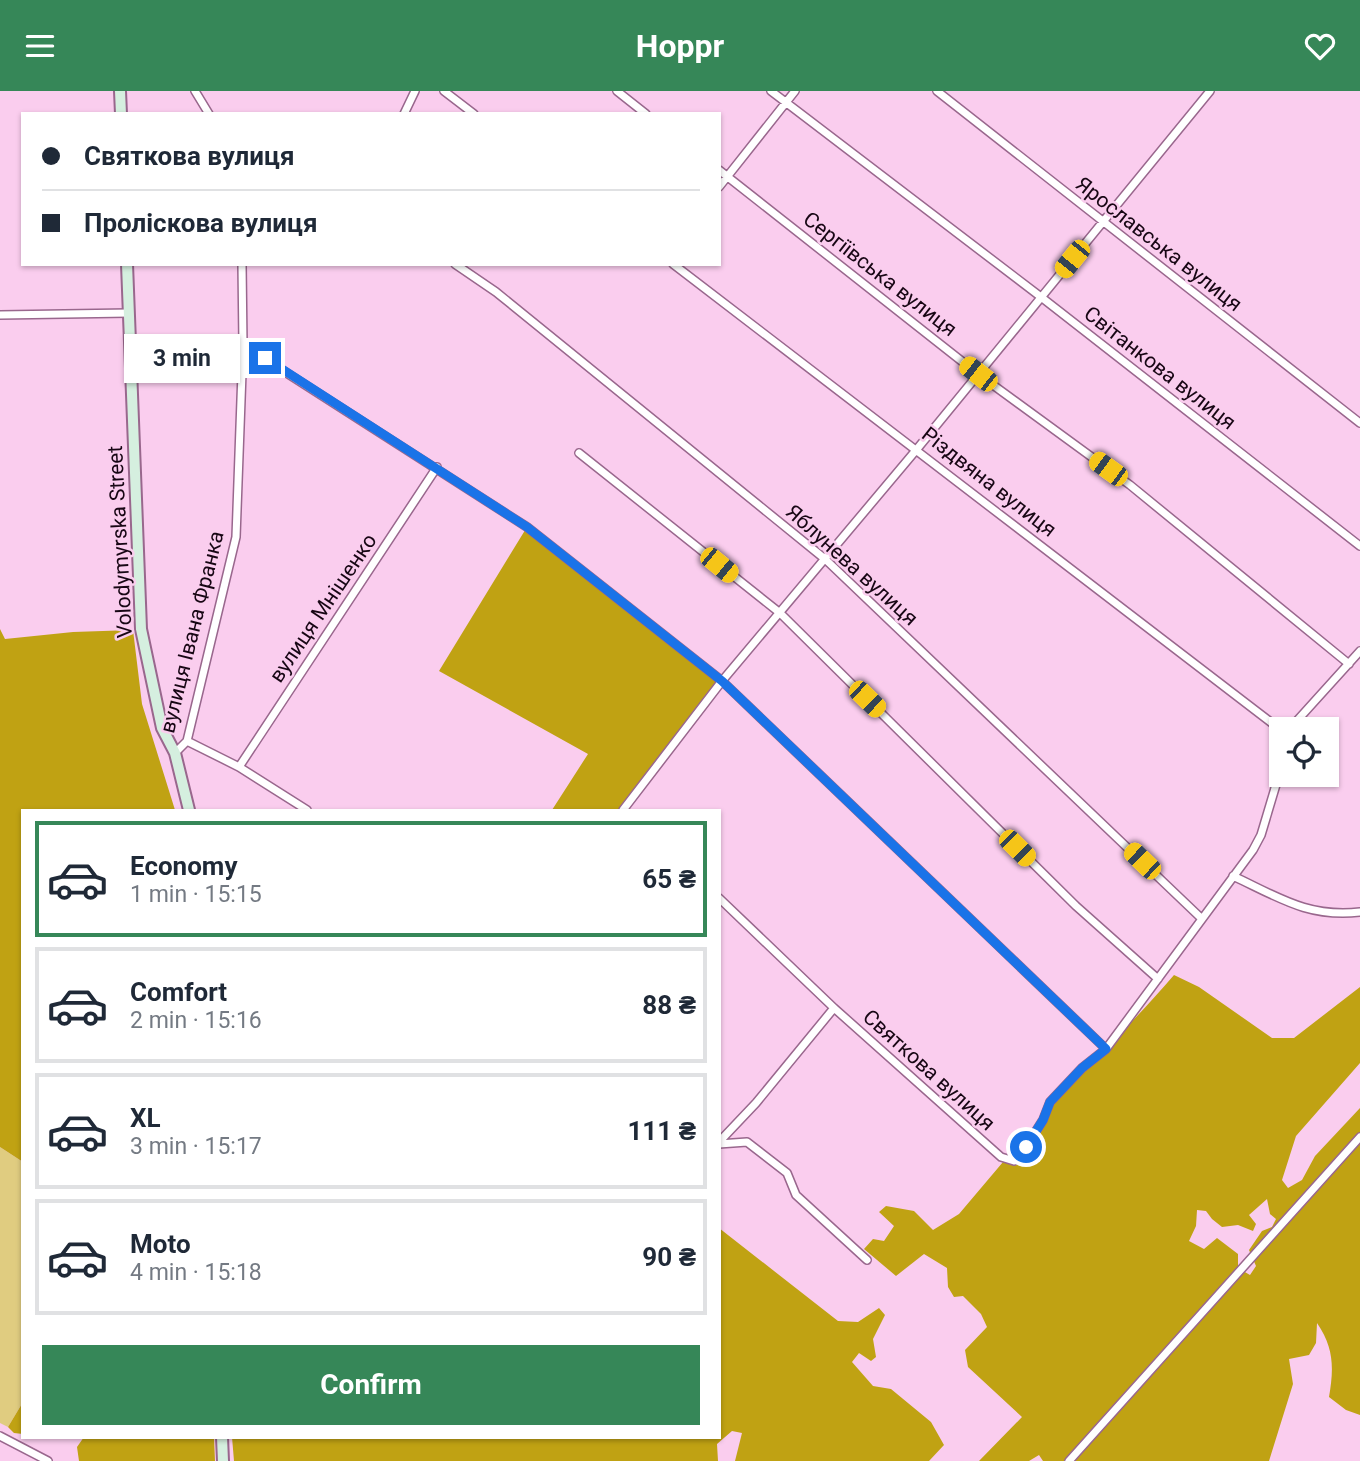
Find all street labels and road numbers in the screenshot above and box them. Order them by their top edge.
street label: Ярославська вулиця [1071,172,1247,316]
street label: Сергіївська вулиця [799,207,961,341]
street label: Світанкова вулиця [1079,301,1241,435]
street label: Різдвяна вулиця [917,422,1061,542]
street label: Volodymyrska Street [103,445,137,639]
street label: Яблунева вулиця [781,500,923,630]
street label: вулиця Івана Франка [155,529,229,735]
street label: вулиця Мнішенко [264,529,382,687]
street label: Святкова вулиця [858,1005,1000,1135]

